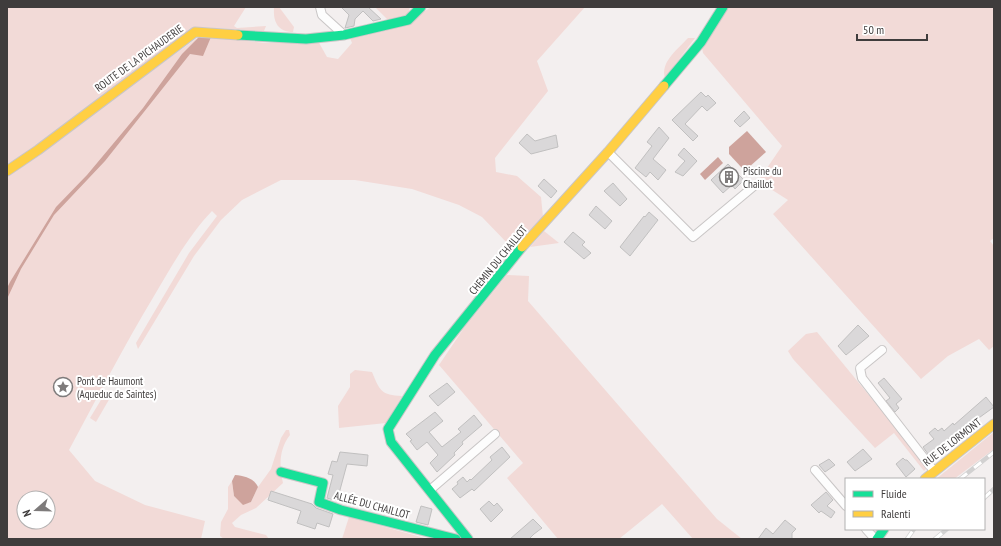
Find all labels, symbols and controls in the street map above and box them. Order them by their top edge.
scale bar [857,16,927,42]
street label: ROUTE DE LA PICHAUDERIE [92,21,186,95]
text: 50 m [863,22,884,37]
place label: Piscine du Chaillot [743,164,782,191]
building icon: Piscine du Chaillot [718,166,740,188]
street label: CHEMIN DU CHAILLOT [466,222,530,297]
place label: Pont de Haumont (Aqueduc de Saintes) [77,374,156,401]
place icon: Pont de Haumont (Aqueduc de Saintes) [52,376,74,398]
street label: RUE DE LORMONT [920,415,984,469]
legend [845,478,985,530]
text: Fluide [881,486,907,501]
street label: ALLÉE DU CHAILLOT [333,488,411,522]
north arrow [16,490,56,530]
text: Ralenti [881,506,910,521]
text: N [19,508,34,519]

